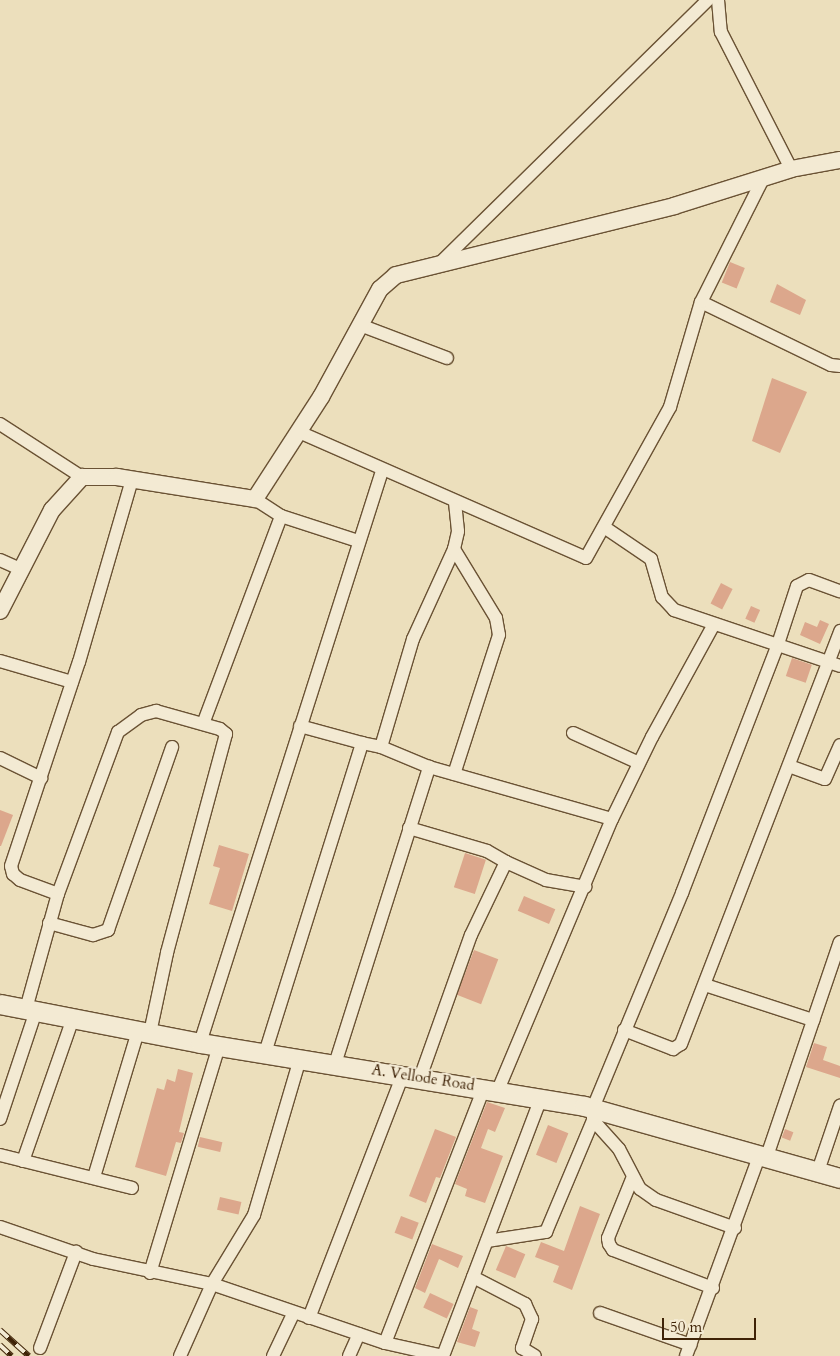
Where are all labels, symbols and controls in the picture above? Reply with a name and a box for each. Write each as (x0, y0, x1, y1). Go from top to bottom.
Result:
street label: A. Vellode Road (370, 1061, 476, 1095)
scale bar (665, 1308, 759, 1340)
text: 50 m (670, 1317, 702, 1337)

